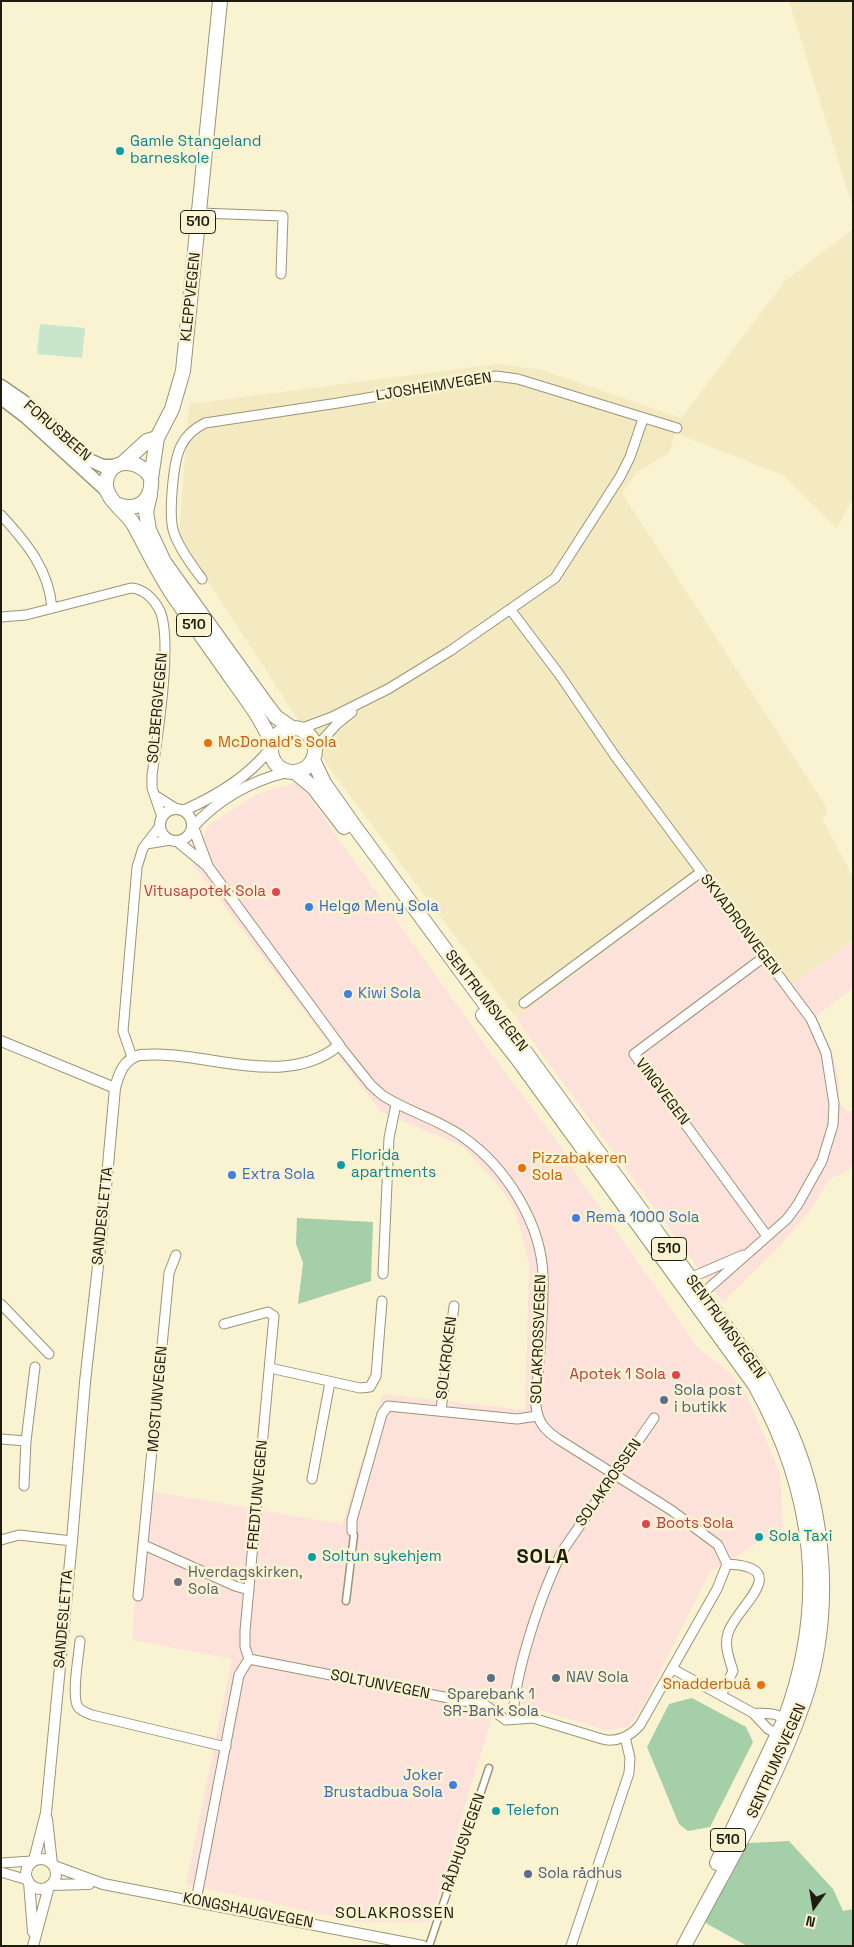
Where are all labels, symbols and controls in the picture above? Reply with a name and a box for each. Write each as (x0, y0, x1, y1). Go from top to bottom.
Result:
place label: Gamle Stangeland barneskole (130, 133, 261, 168)
marker: Gamle Stangeland barneskole (114, 145, 126, 157)
road number: 510 (180, 210, 216, 233)
street label: KLEPPVEGEN (177, 251, 205, 343)
street label: LJOSHEIMVEGEN (375, 369, 493, 405)
street label: FORUSBEEN (20, 397, 94, 465)
road number: 510 (176, 614, 212, 636)
street label: SOLBERGVEGEN (144, 652, 172, 764)
place label: McDonald's Sola (218, 734, 337, 752)
marker: McDonald's Sola (202, 737, 214, 749)
street label: SKVADRONVEGEN (696, 871, 784, 979)
place label: Vitusapotek Sola (144, 883, 266, 901)
marker: Vitusapotek Sola (270, 886, 282, 898)
place label: Helgø Meny Sola (319, 898, 439, 916)
marker: Helgø Meny Sola (303, 901, 315, 913)
street label: SENTRUMSVEGEN (441, 947, 531, 1055)
place label: Kiwi Sola (358, 985, 421, 1003)
marker: Kiwi Sola (342, 988, 354, 1000)
street label: VINGVEGEN (631, 1055, 693, 1129)
place label: Florida apartments (351, 1147, 436, 1182)
place label: Pizzabakeren Sola (532, 1150, 627, 1185)
marker: Florida apartments (335, 1159, 347, 1171)
marker: Pizzabakeren Sola (516, 1162, 528, 1174)
street label: SANDESLETTA (89, 1166, 117, 1266)
place label: Extra Sola (242, 1166, 315, 1184)
marker: Extra Sola (226, 1169, 238, 1181)
place label: Rema 1000 Sola (586, 1209, 699, 1227)
marker: Rema 1000 Sola (570, 1212, 582, 1224)
road number: 510 (652, 1238, 686, 1260)
street label: SENTRUMSVEGEN (681, 1272, 769, 1382)
street label: SOLAKROSSVEGEN (528, 1274, 550, 1404)
street label: SOLKROKEN (433, 1315, 461, 1401)
street label: MOSTUNVEGEN (144, 1345, 172, 1453)
place label: Apotek 1 Sola (570, 1366, 666, 1384)
marker: Apotek 1 Sola (670, 1369, 682, 1381)
place label: Sola post i butikk (674, 1382, 742, 1417)
marker: Sola post i butikk (658, 1394, 670, 1406)
street label: SOLAKROSSEN (572, 1436, 646, 1530)
street label: FREDTUNVEGEN (244, 1439, 272, 1551)
place label: Boots Sola (656, 1515, 734, 1533)
marker: Boots Sola (640, 1518, 652, 1530)
place label: Sola Taxi (769, 1528, 832, 1546)
marker: Sola Taxi (753, 1531, 765, 1543)
district label: SOLA (516, 1546, 570, 1570)
place label: Soltun sykehjem (322, 1548, 442, 1566)
marker: Soltun sykehjem (306, 1551, 318, 1563)
place label: Hverdagskirken, Sola (188, 1564, 302, 1599)
street label: SANDESLETTA (51, 1569, 77, 1669)
marker: Hverdagskirken, Sola (172, 1576, 184, 1588)
street label: SOLTUNVEGEN (329, 1667, 431, 1703)
place label: NAV Sola (566, 1669, 629, 1687)
marker: Sparebank 1 SR-Bank Sola (485, 1672, 497, 1684)
marker: NAV Sola (550, 1672, 562, 1684)
place label: Snadderbuå (663, 1676, 751, 1694)
marker: Snadderbuå (755, 1679, 767, 1691)
place label: Sparebank 1 SR-Bank Sola (443, 1686, 539, 1721)
street label: SENTRUMSVEGEN (744, 1701, 810, 1821)
place label: Joker Brustadbua Sola (323, 1767, 443, 1802)
marker: Joker Brustadbua Sola (447, 1779, 459, 1791)
street label: RÅDHUSVEGEN (439, 1791, 489, 1895)
place label: Telefon (506, 1802, 559, 1820)
marker: Telefon (490, 1805, 502, 1817)
road number: 510 (710, 1828, 746, 1852)
place label: Sola rådhus (538, 1865, 622, 1883)
marker: Sola rådhus (522, 1868, 534, 1880)
north arrow (789, 1882, 839, 1932)
street label: KONGSHAUGVEGEN (181, 1890, 315, 1932)
district label: SOLAKROSSEN (334, 1904, 456, 1924)
text: N (804, 1912, 817, 1931)

